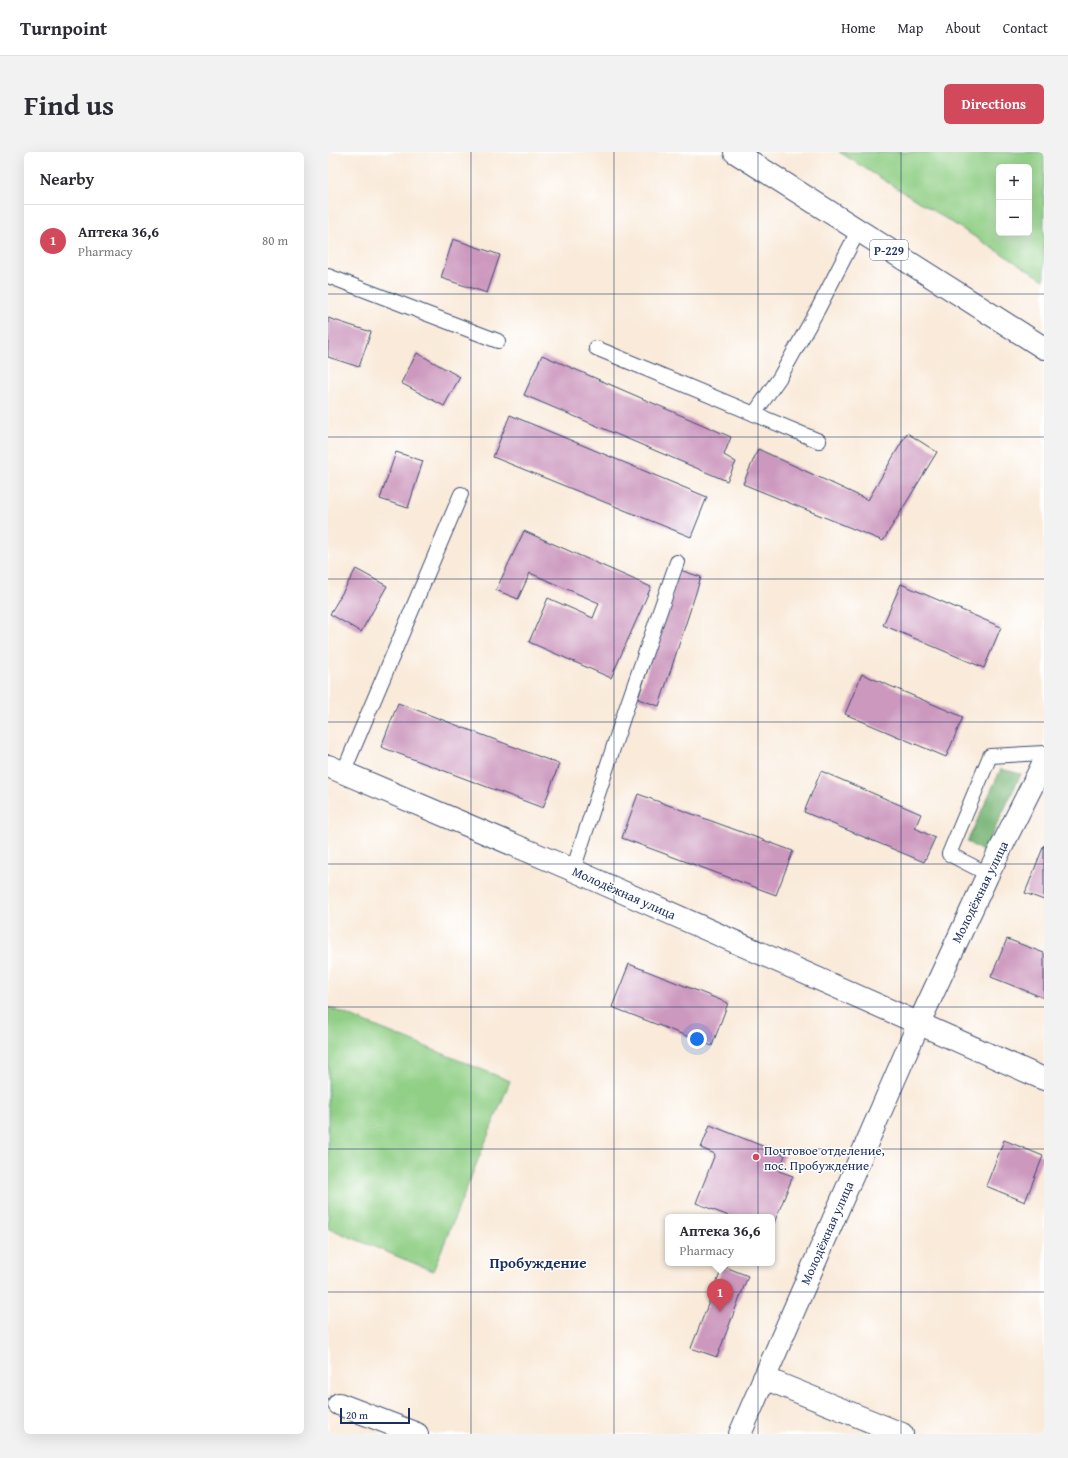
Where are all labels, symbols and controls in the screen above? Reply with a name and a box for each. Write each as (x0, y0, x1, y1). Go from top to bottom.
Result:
text: Turnpoint (20, 14, 107, 42)
text: Home (841, 18, 876, 38)
text: Map (898, 18, 923, 38)
text: About (945, 18, 981, 38)
text: Contact (1003, 18, 1048, 38)
text: Find us (24, 84, 114, 125)
button: Directions (944, 84, 1044, 124)
map controls (996, 164, 1032, 236)
button: + (996, 164, 1032, 200)
text: Nearby (40, 166, 94, 191)
button: − (996, 200, 1032, 236)
text: Аптека 36,6 (78, 221, 159, 242)
text: 1 (50, 231, 56, 250)
text: 80 m (262, 231, 288, 250)
road number: Р-229 (870, 240, 908, 260)
text: Pharmacy (78, 242, 133, 261)
street label: Молодёжная улица (947, 837, 1013, 946)
street label: Молодёжная улица (569, 862, 680, 925)
your location (687, 1029, 707, 1049)
place label: Почтовое отделение, пос. Пробуждение (764, 1141, 885, 1175)
marker: Почтовое отделение, пос. Пробуждение (751, 1152, 761, 1162)
street label: Молодёжная улица (796, 1177, 859, 1288)
popup (665, 1214, 775, 1266)
text: Аптека 36,6 (679, 1220, 761, 1241)
text: Pharmacy (679, 1241, 734, 1260)
district label: Пробуждение (489, 1252, 587, 1273)
pin: 1 (707, 1279, 733, 1312)
scale bar (340, 1406, 410, 1425)
text: 20 m (346, 1407, 368, 1423)

